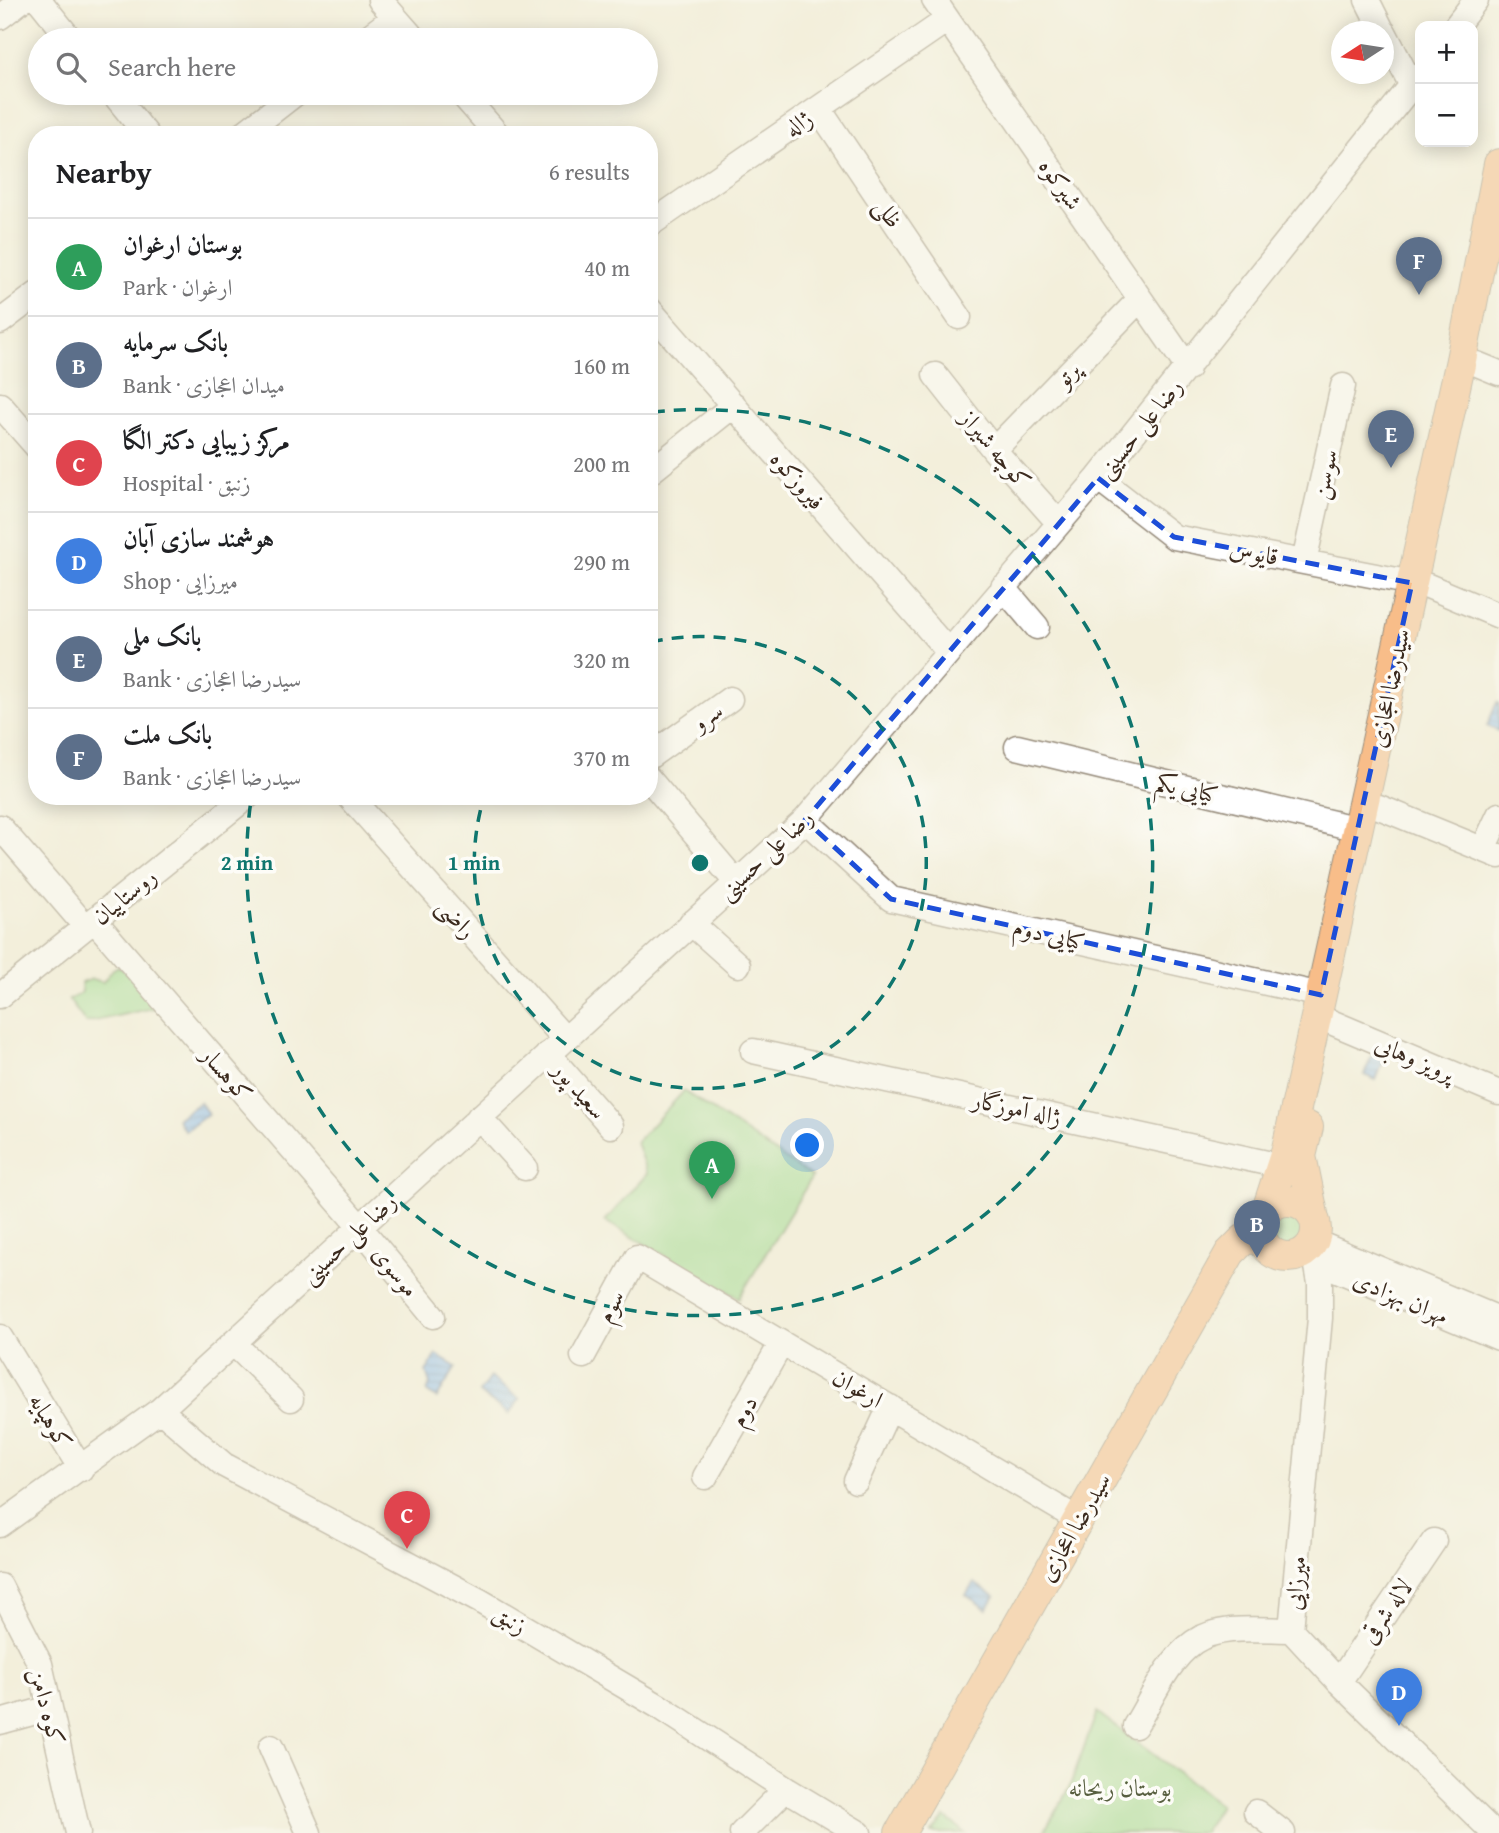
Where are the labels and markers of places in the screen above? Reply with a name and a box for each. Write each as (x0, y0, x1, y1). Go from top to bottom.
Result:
pin: F (1396, 237, 1442, 295)
pin: E (1368, 410, 1414, 468)
centre of rings (688, 851, 712, 875)
pin: A (689, 1141, 735, 1199)
pin: B (1234, 1200, 1280, 1258)
pin: C (384, 1491, 430, 1549)
pin: D (1376, 1668, 1422, 1726)

